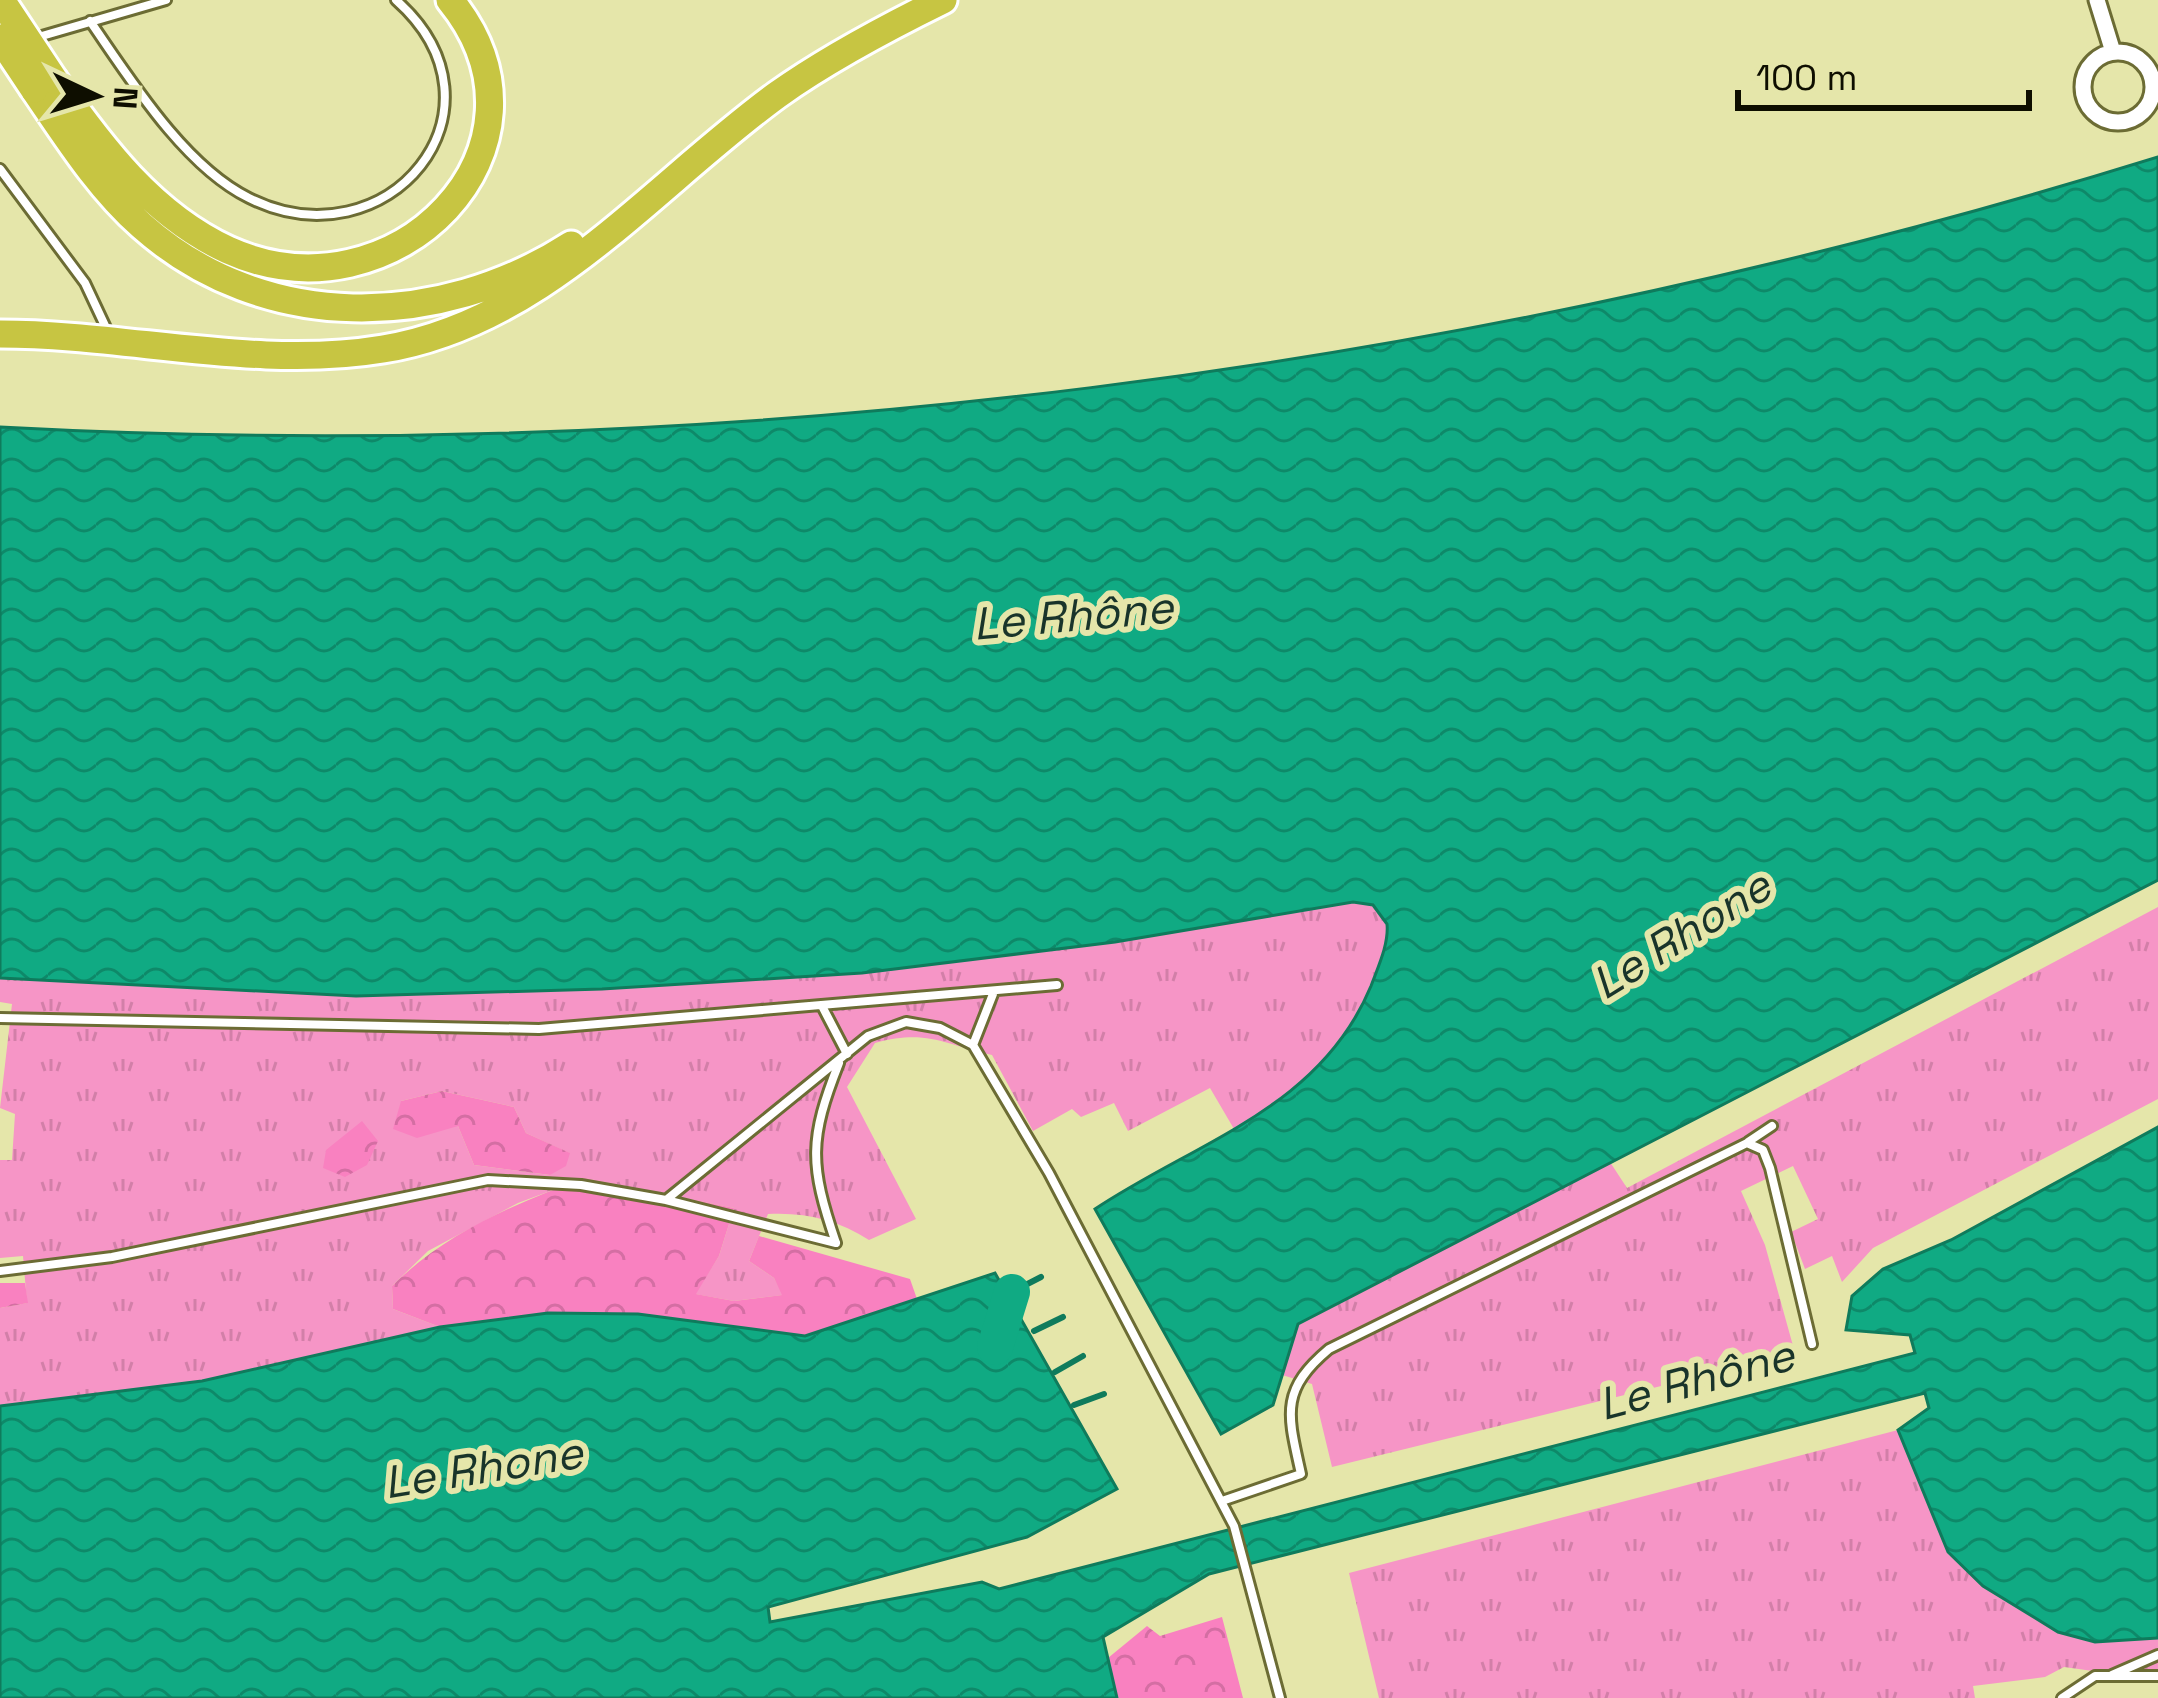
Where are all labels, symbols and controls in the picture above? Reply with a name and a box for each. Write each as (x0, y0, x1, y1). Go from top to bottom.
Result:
north arrow (36, 36, 156, 156)
scale bar (1738, 36, 2029, 110)
text: 100 m (1756, 55, 1857, 101)
text: N (103, 86, 147, 111)
water label: Le Rhône (971, 578, 1177, 653)
water label: Le Rhone (1581, 856, 1783, 1012)
water label: Le Rhône (1592, 1326, 1802, 1433)
water label: Le Rhone (380, 1423, 588, 1511)

